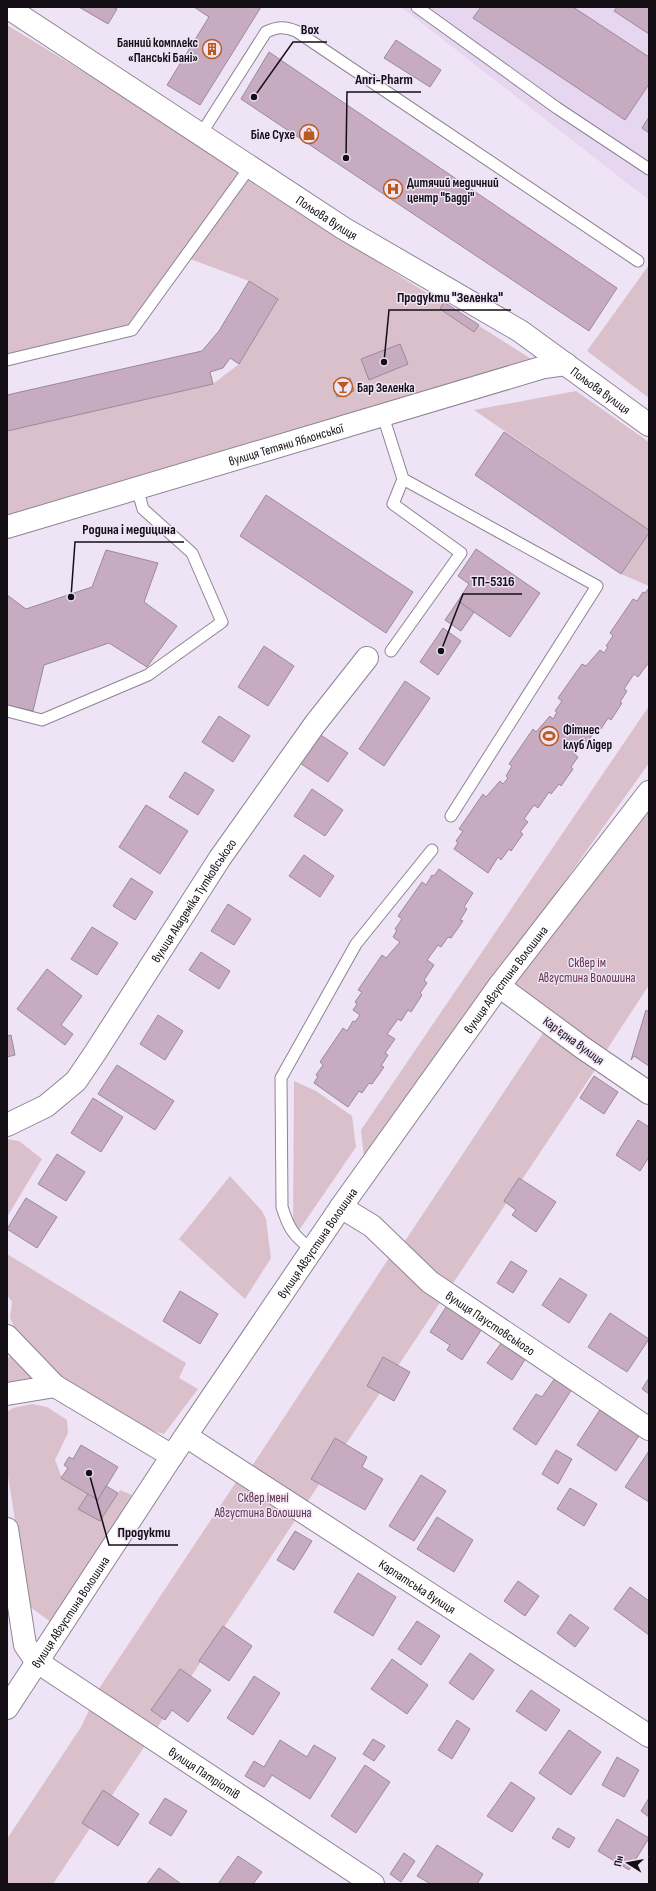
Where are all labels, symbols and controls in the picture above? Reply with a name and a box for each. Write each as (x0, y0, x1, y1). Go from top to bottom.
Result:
callout: Box (293, 16, 327, 42)
text: Box (301, 21, 319, 38)
place label: Банний комплекс «Панські Бані» (117, 35, 199, 66)
building icon: Банний комплекс «Панські Бані» (201, 38, 223, 60)
callout: Anri-Pharm (347, 66, 421, 92)
text: Anri-Pharm (354, 71, 413, 88)
shop icon: Біле Сухе (298, 123, 320, 145)
place label: Біле Сухе (251, 127, 295, 143)
place label: Дитячий медичний центр "Бадді" (407, 175, 499, 206)
hospital icon: Дитячий медичний центр "Бадді" (382, 178, 404, 200)
street label: Польова вулиця (293, 192, 360, 244)
callout: Продукти "Зеленка" (389, 284, 511, 310)
text: Продукти "Зеленка" (397, 289, 503, 306)
street label: Польова вулиця (567, 364, 633, 418)
bar icon: Бар Зеленка (332, 376, 354, 398)
place label: Бар Зеленка (357, 380, 415, 396)
street label: вулиця Тетяни Яблонської (227, 420, 346, 469)
callout: Родина і медицина (75, 516, 184, 542)
text: Родина і медицина (82, 521, 176, 538)
callout: ТП-5316 (463, 568, 522, 594)
text: ТП-5316 (471, 573, 515, 590)
place label: Фітнес клуб Лідер (563, 722, 612, 753)
sports icon: Фітнес клуб Лідер (538, 725, 560, 747)
street label: вулиця Академіка Тутковського (148, 836, 240, 966)
street label: вулиця Августина Волошина (461, 923, 552, 1037)
park label: Сквер ім Августина Волошина (537, 955, 636, 986)
street label: Карʼєрна вулиця (540, 1013, 607, 1068)
street label: вулиця Августина Волошина (274, 1185, 361, 1302)
street label: вулиця Паустовського (442, 1288, 538, 1359)
park label: Сквер імені Августина Волошина (213, 1490, 312, 1521)
callout: Продукти (109, 1519, 178, 1545)
text: Продукти (118, 1524, 170, 1541)
street label: вулиця Августина Волошина (28, 1553, 113, 1671)
street label: Карпатська вулиця (376, 1556, 459, 1618)
street label: вулиця Патріотів (165, 1744, 243, 1803)
north arrow (608, 1843, 648, 1883)
text: Пн (611, 1855, 626, 1868)

